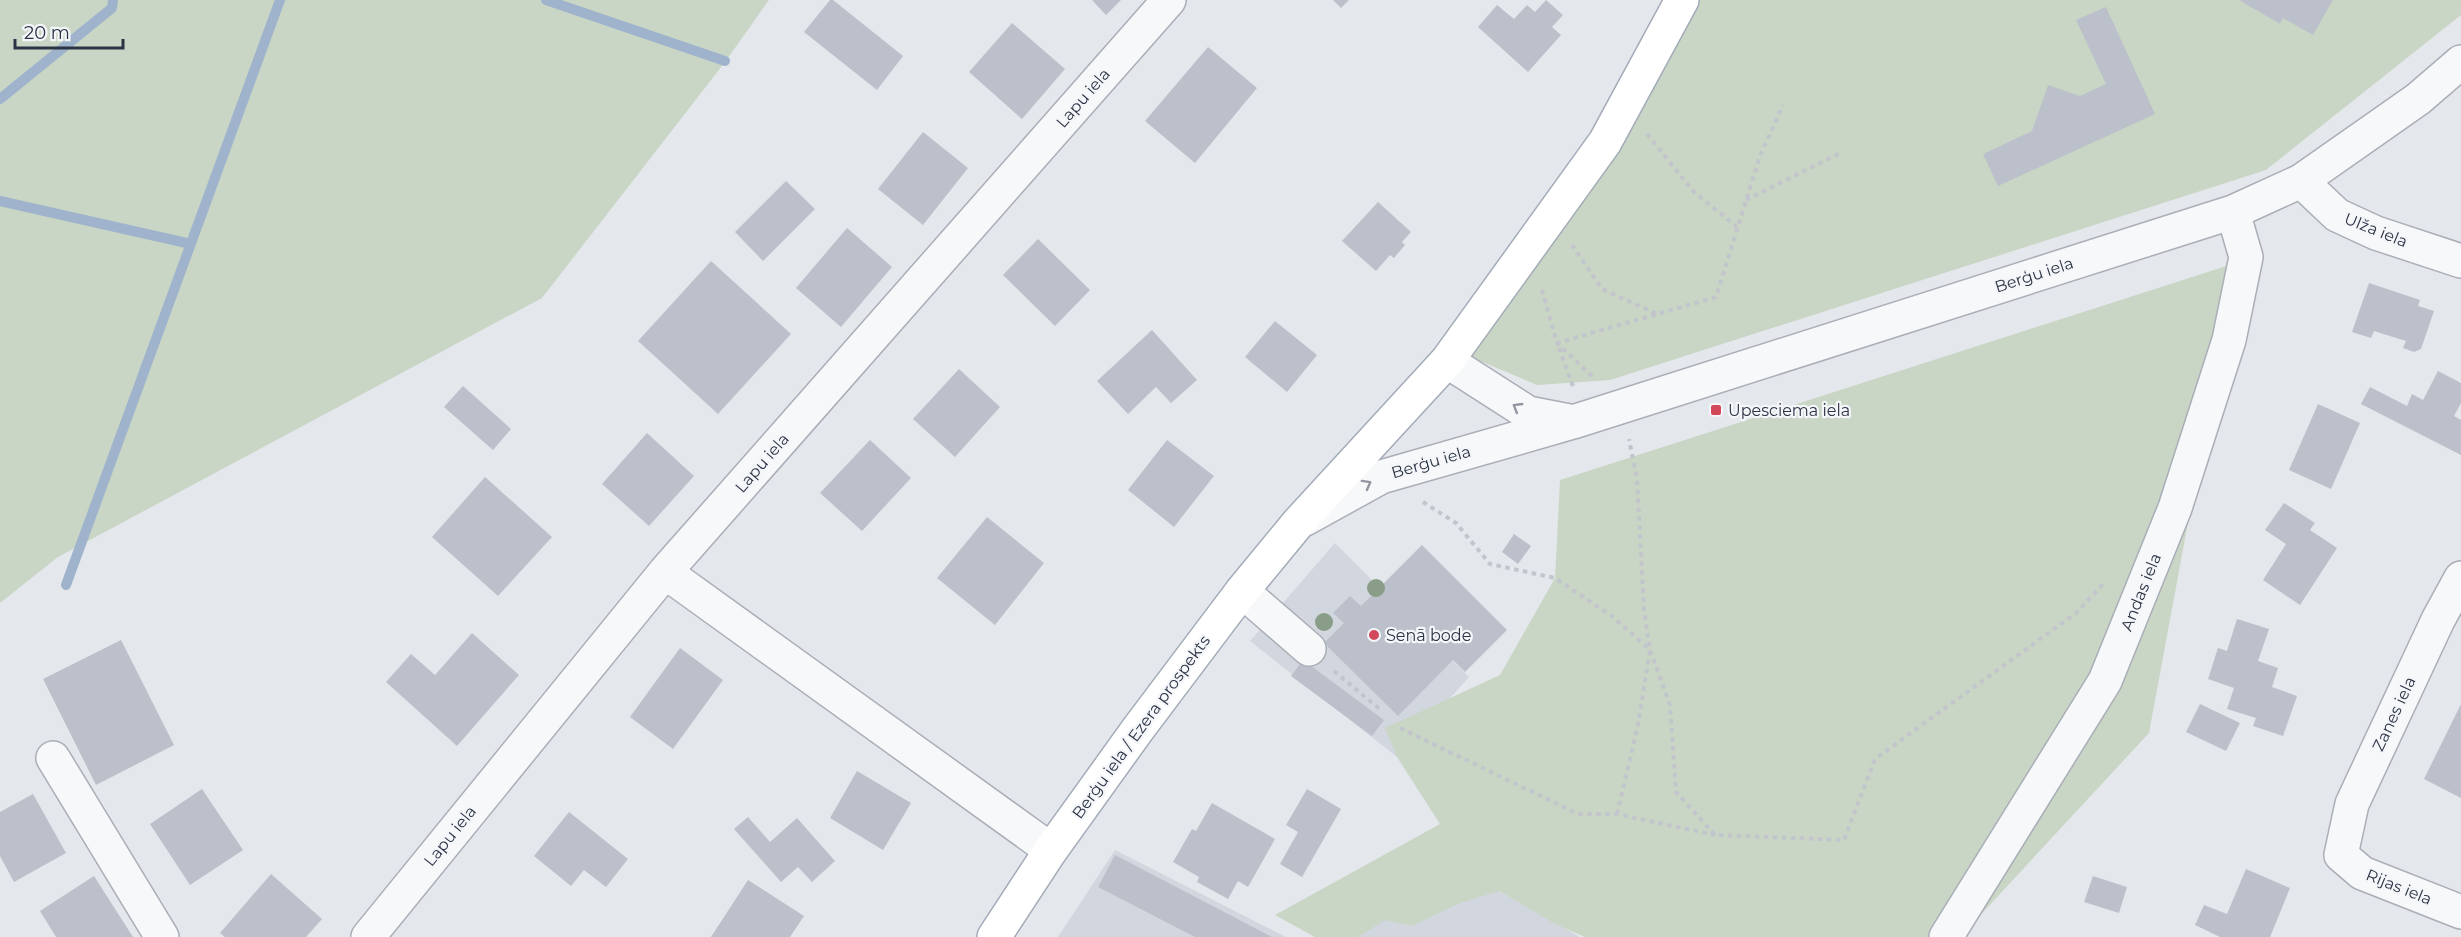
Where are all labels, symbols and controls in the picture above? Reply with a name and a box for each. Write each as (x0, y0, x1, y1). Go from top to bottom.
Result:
scale bar (15, 12, 123, 50)
text: 20 m (24, 22, 70, 44)
street label: Lapu iela (1052, 64, 1114, 132)
street label: Ulža iela (2342, 209, 2410, 251)
street label: Berģu iela (1992, 253, 2076, 297)
place label: Upesciema iela (1728, 401, 1850, 420)
one-way arrow (1513, 403, 1523, 414)
marker: Upesciema iela (1709, 403, 1723, 417)
street label: Lapu iela (731, 429, 793, 497)
street label: Berģu iela (1389, 442, 1473, 482)
one-way arrow (1361, 480, 1372, 492)
street label: Andas iela (2117, 550, 2165, 634)
place label: Senā bode (1386, 626, 1471, 645)
marker: Senā bode (1367, 628, 1381, 642)
street label: Berģu iela / Ezera prospekts (1068, 631, 1214, 822)
street label: Zanes iela (2368, 674, 2420, 754)
street label: Lapu iela (420, 802, 480, 870)
street label: Rijas iela (2363, 865, 2435, 909)

